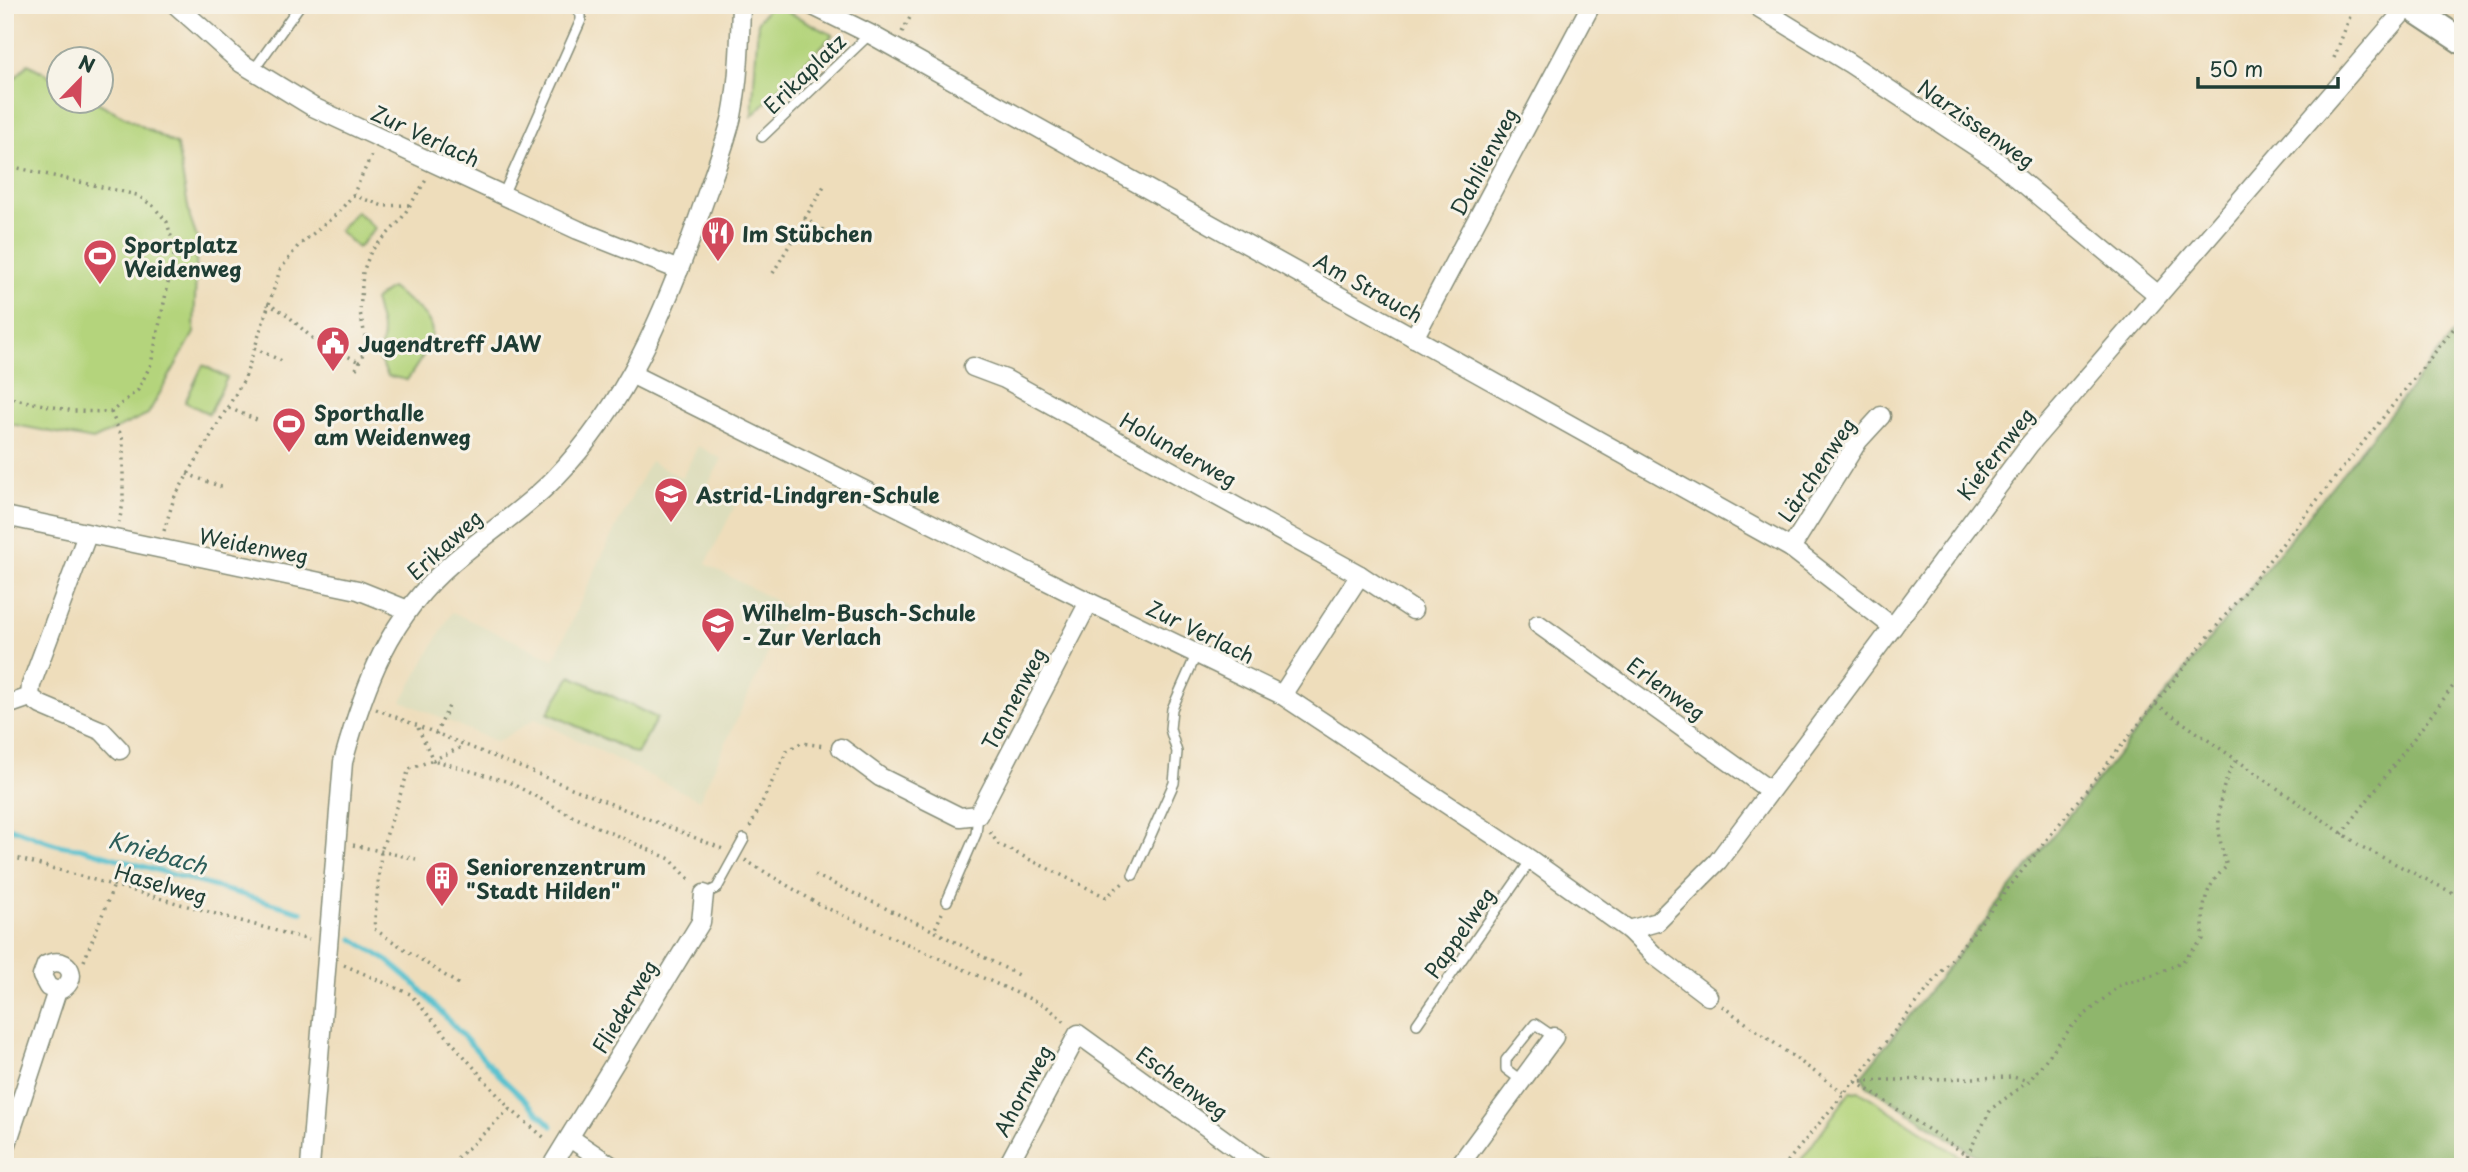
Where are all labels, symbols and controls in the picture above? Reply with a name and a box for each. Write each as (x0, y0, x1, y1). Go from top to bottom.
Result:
street label: Erikaplatz (756, 25, 853, 121)
north arrow (46, 46, 116, 116)
scale bar (2198, 46, 2338, 90)
text: N (75, 48, 99, 79)
text: 50 m (2209, 52, 2263, 84)
street label: Narzissenweg (1912, 71, 2042, 175)
street label: Zur Verlach (366, 96, 486, 174)
street label: Dahlienweg (1441, 101, 1525, 221)
restaurant icon: Im Stübchen (699, 214, 737, 263)
place label: Im Stübchen (742, 217, 873, 249)
place label: Sportplatz Weidenweg (124, 228, 242, 284)
sports icon: Sportplatz Weidenweg (81, 237, 119, 286)
street label: Am Strauch (1309, 244, 1429, 330)
public building icon: Jugendtreff JAW (314, 324, 352, 373)
place label: Jugendtreff JAW (358, 327, 542, 359)
place label: Sporthalle am Weidenweg (314, 396, 471, 452)
street label: Kiefernweg (1949, 400, 2041, 506)
street label: Holunderweg (1114, 404, 1244, 494)
sports icon: Sporthalle am Weidenweg (270, 405, 308, 454)
street label: Lärchenweg (1769, 410, 1863, 528)
school or university icon: Astrid-Lindgren-Schule (652, 475, 690, 524)
place label: Astrid-Lindgren-Schule (695, 478, 940, 510)
street label: Erikaweg (399, 501, 489, 587)
street label: Weidenweg (196, 519, 312, 571)
street label: Zur Verlach (1141, 591, 1261, 671)
place label: Wilhelm-Busch-Schule - Zur Verlach (742, 596, 976, 652)
school or university icon: Wilhelm-Busch-Schule - Zur Verlach (699, 605, 737, 654)
street label: Tannenweg (972, 641, 1054, 755)
street label: Erlenweg (1621, 648, 1713, 728)
water label: Kniebach (105, 821, 212, 883)
place label: Seniorenzentrum "Stadt Hilden" (466, 850, 646, 906)
street label: Haselweg (111, 854, 211, 912)
building icon: Seniorenzentrum "Stadt Hilden" (423, 859, 461, 908)
street label: Pappelweg (1416, 880, 1502, 984)
street label: Fliederweg (583, 953, 665, 1059)
street label: Ahornweg (984, 1038, 1060, 1142)
street label: Eschenweg (1130, 1038, 1236, 1126)

